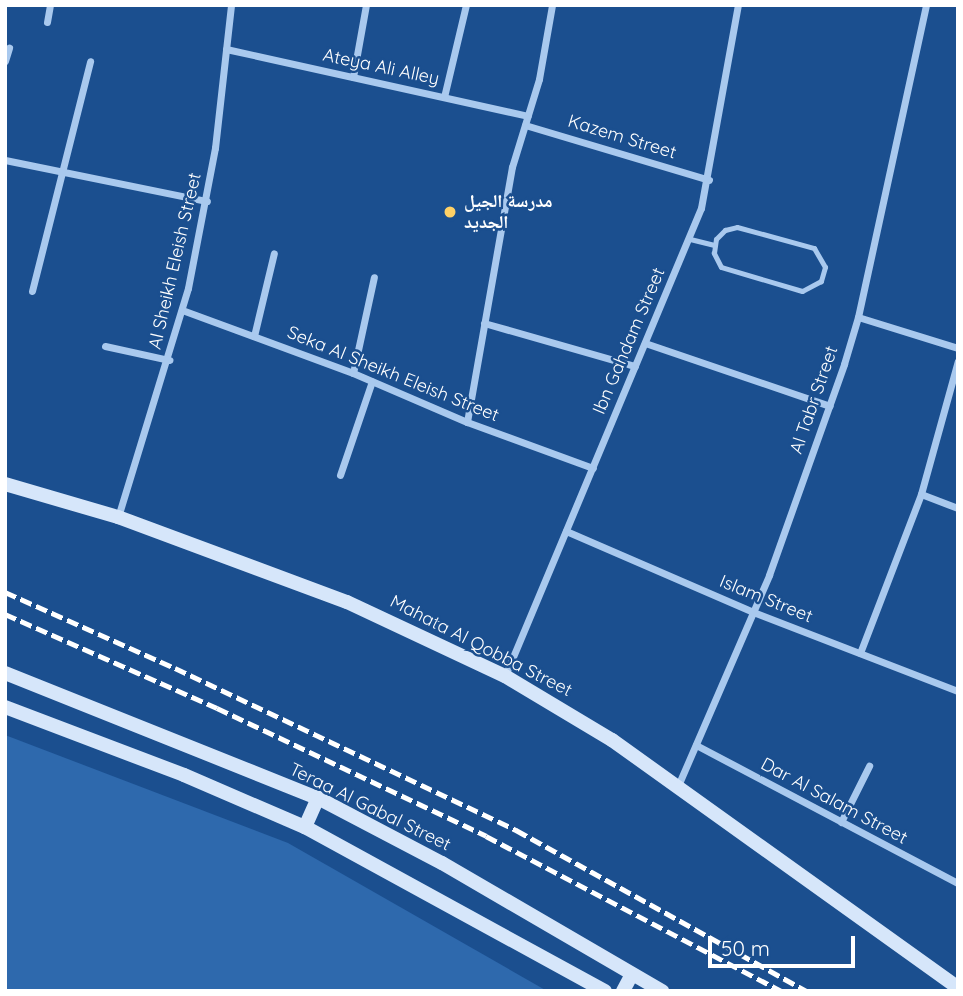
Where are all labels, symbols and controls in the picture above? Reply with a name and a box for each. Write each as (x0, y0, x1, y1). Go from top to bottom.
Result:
street label: Ateya Ali Alley (321, 44, 441, 90)
street label: Kazem Street (565, 110, 679, 164)
street label: Al Sheikh Eleish Street (144, 171, 206, 351)
place label: مدرسة الجيل الجديد (464, 191, 552, 234)
marker: مدرسة الجيل الجديد (442, 204, 458, 220)
street label: Ibn Gahdam Street (588, 265, 670, 417)
street label: Seka Al Sheikh Eleish Street (284, 322, 502, 426)
street label: Al Tabr Street (785, 343, 843, 457)
street label: Islam Street (716, 571, 816, 627)
street label: Mahata Al Qobba Street (386, 591, 576, 701)
street label: Dar Al Salam Street (757, 753, 911, 849)
street label: Teraa Al Gabal Street (286, 759, 454, 855)
scale bar (711, 922, 858, 966)
text: 50 m (721, 935, 770, 961)

